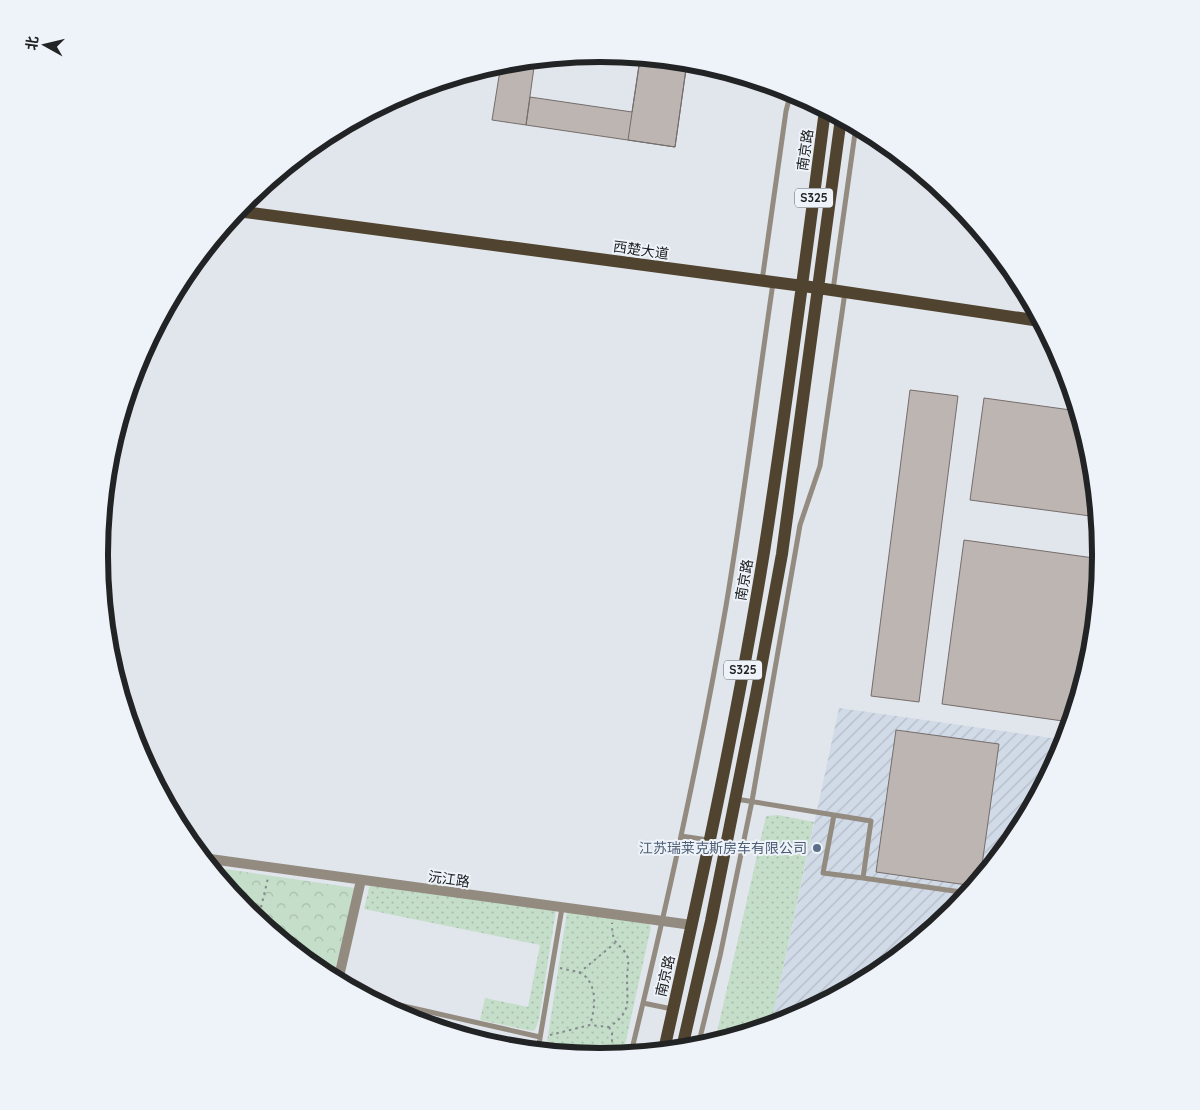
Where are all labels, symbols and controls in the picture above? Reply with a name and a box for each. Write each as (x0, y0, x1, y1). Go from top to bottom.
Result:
north arrow (20, 20, 70, 70)
text: 北 (22, 35, 42, 51)
street label: 南京路 (793, 128, 817, 172)
road number: S325 (795, 188, 833, 208)
street label: 西楚大道 (612, 237, 670, 263)
street label: 南京路 (731, 558, 757, 602)
road number: S325 (724, 660, 762, 680)
place label: 江苏瑞莱克斯房车有限公司 (639, 839, 807, 857)
marker: 江苏瑞莱克斯房车有限公司 (811, 842, 823, 854)
street label: 沅江路 (427, 867, 471, 891)
street label: 南京路 (652, 954, 678, 998)

